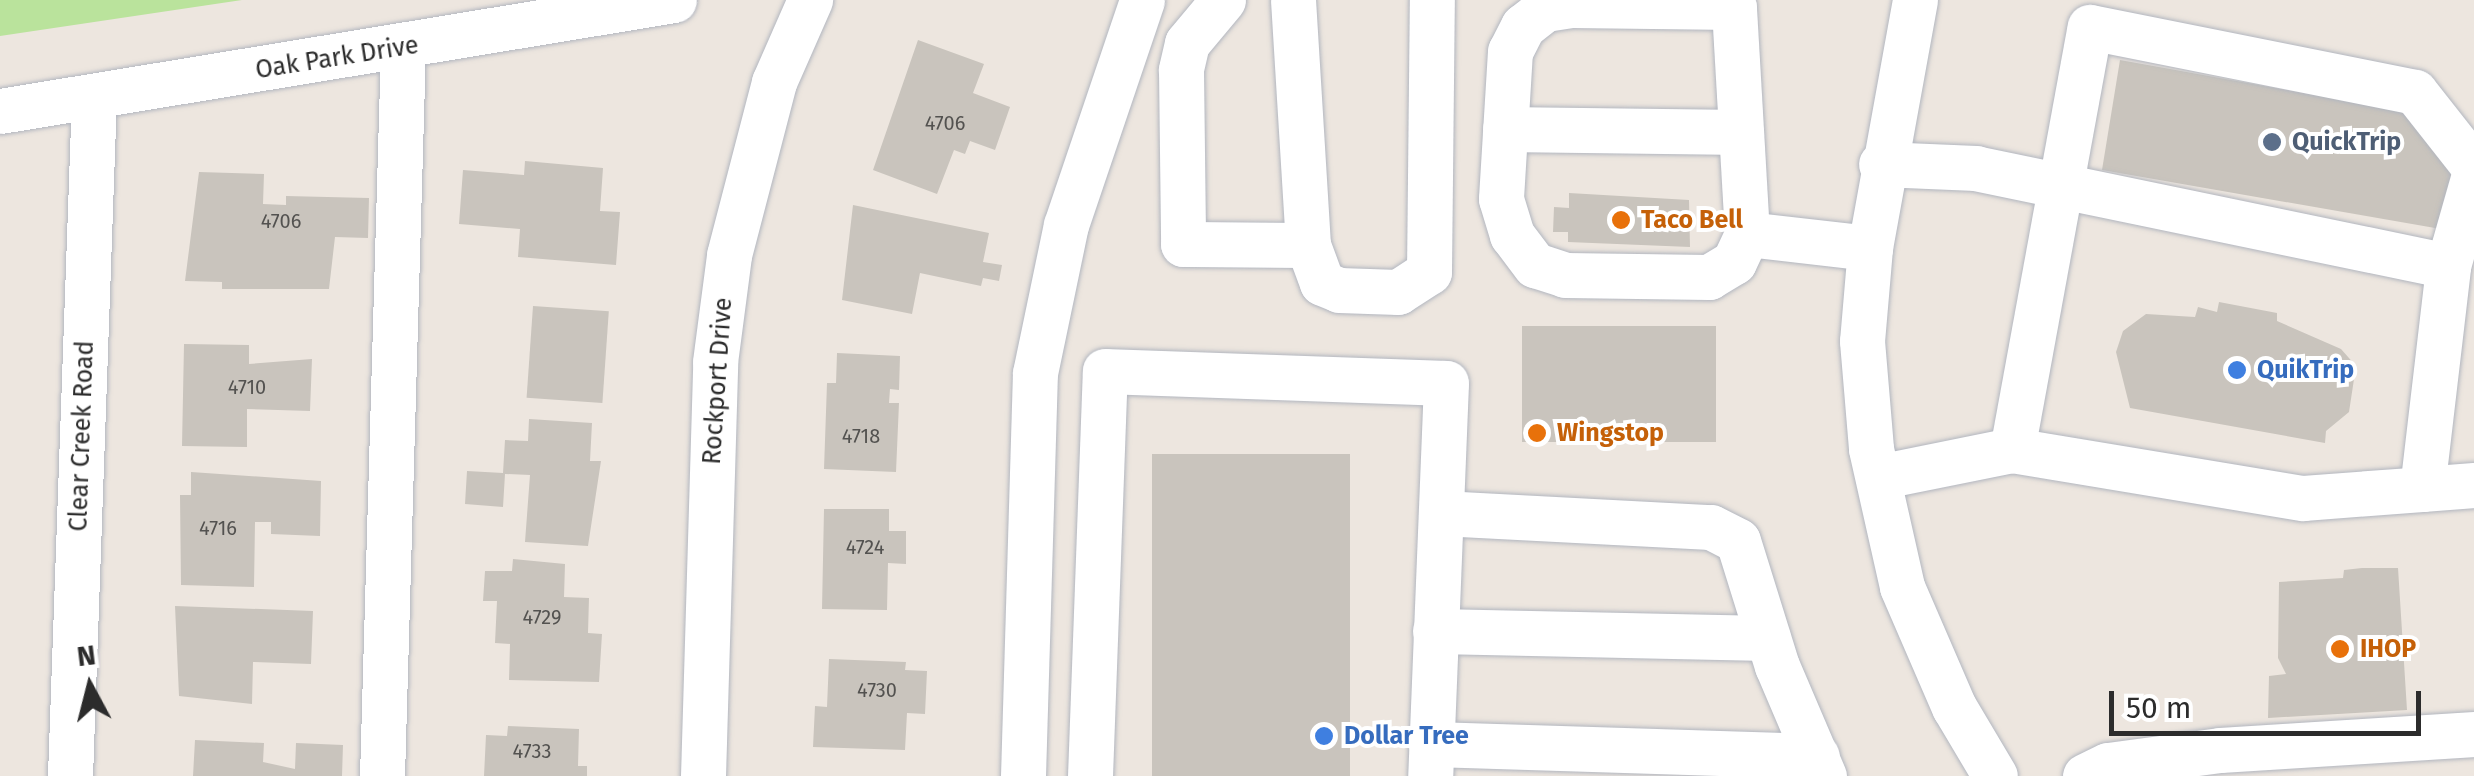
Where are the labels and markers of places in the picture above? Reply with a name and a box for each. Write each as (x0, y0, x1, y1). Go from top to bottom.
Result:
place label: QuickTrip (2292, 127, 2401, 157)
marker: QuickTrip (2261, 131, 2283, 153)
place label: Taco Bell (1641, 205, 1743, 235)
marker: Taco Bell (1610, 209, 1632, 231)
place label: QuikTrip (2257, 355, 2354, 385)
marker: QuikTrip (2226, 359, 2248, 381)
place label: Wingstop (1557, 418, 1664, 448)
marker: Wingstop (1526, 422, 1548, 444)
place label: IHOP (2360, 634, 2416, 664)
marker: IHOP (2329, 638, 2351, 660)
place label: Dollar Tree (1344, 721, 1469, 751)
marker: Dollar Tree (1313, 725, 1335, 747)

